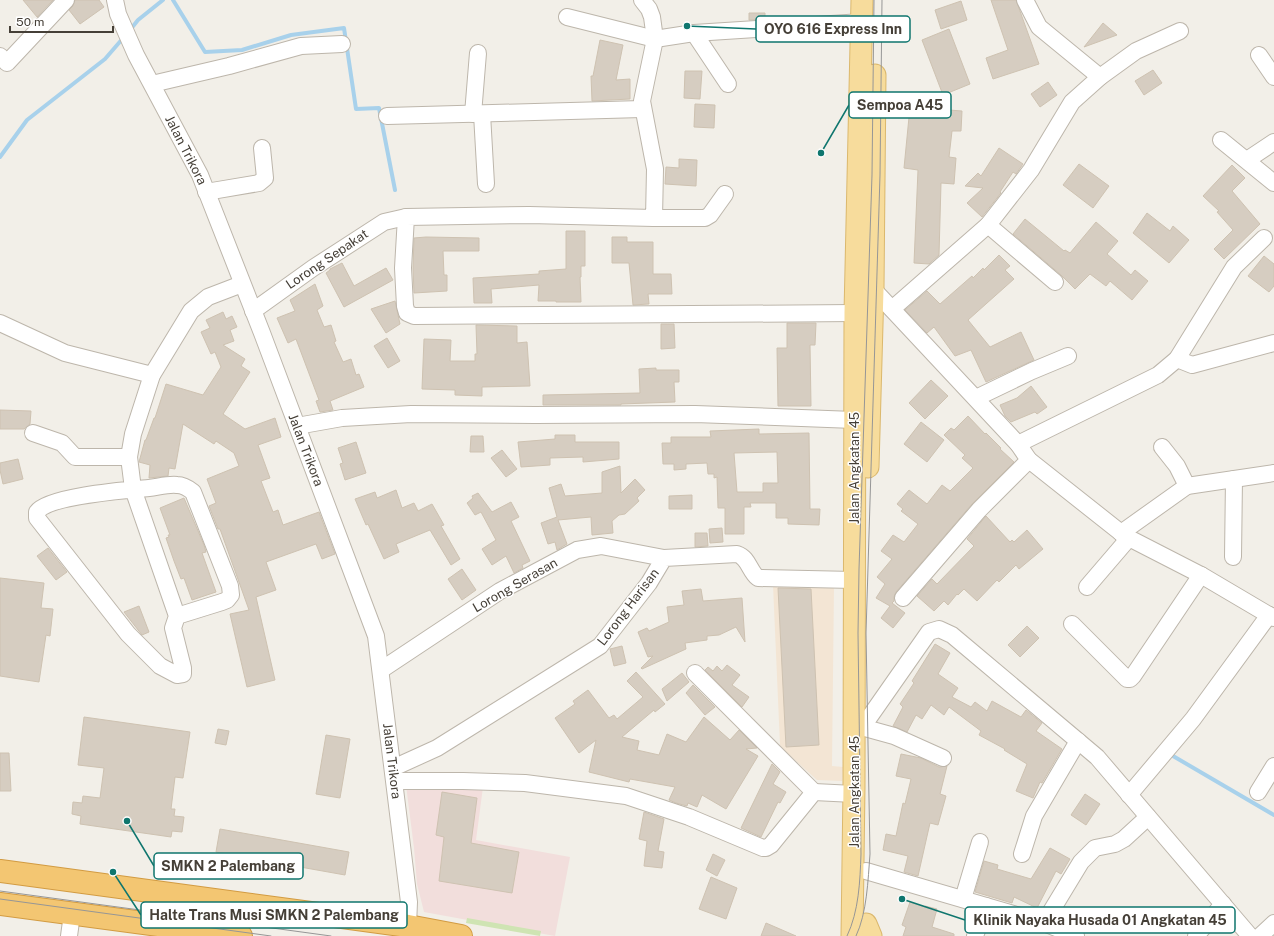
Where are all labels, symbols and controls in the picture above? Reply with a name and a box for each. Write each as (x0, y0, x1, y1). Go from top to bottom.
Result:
scale bar (10, 8, 113, 34)
text: 50 m (16, 15, 44, 29)
callout: OYO 616 Express Inn (756, 16, 910, 42)
text: OYO 616 Express Inn (764, 21, 902, 37)
callout: Sempoa A45 (849, 92, 951, 118)
text: Sempoa A45 (857, 97, 943, 113)
street label: Jalan Trikora (162, 113, 210, 187)
street label: Lorong Sepakat (283, 226, 371, 292)
street label: Jalan Trikora (285, 412, 327, 488)
street label: Jalan Angkatan 45 (847, 412, 862, 524)
street label: Lorong Serasan (470, 555, 560, 615)
street label: Lorong Harisan (594, 566, 662, 648)
street label: Jalan Trikora (380, 722, 404, 800)
street label: Jalan Angkatan 45 (847, 736, 862, 848)
callout: SMKN 2 Palembang (154, 853, 303, 879)
text: SMKN 2 Palembang (161, 858, 295, 874)
callout: Halte Trans Musi SMKN 2 Palembang (141, 902, 407, 928)
text: Halte Trans Musi SMKN 2 Palembang (149, 907, 399, 923)
callout: Klinik Nayaka Husada 01 Angkatan 45 (965, 907, 1235, 933)
text: Klinik Nayaka Husada 01 Angkatan 45 (973, 912, 1227, 928)

